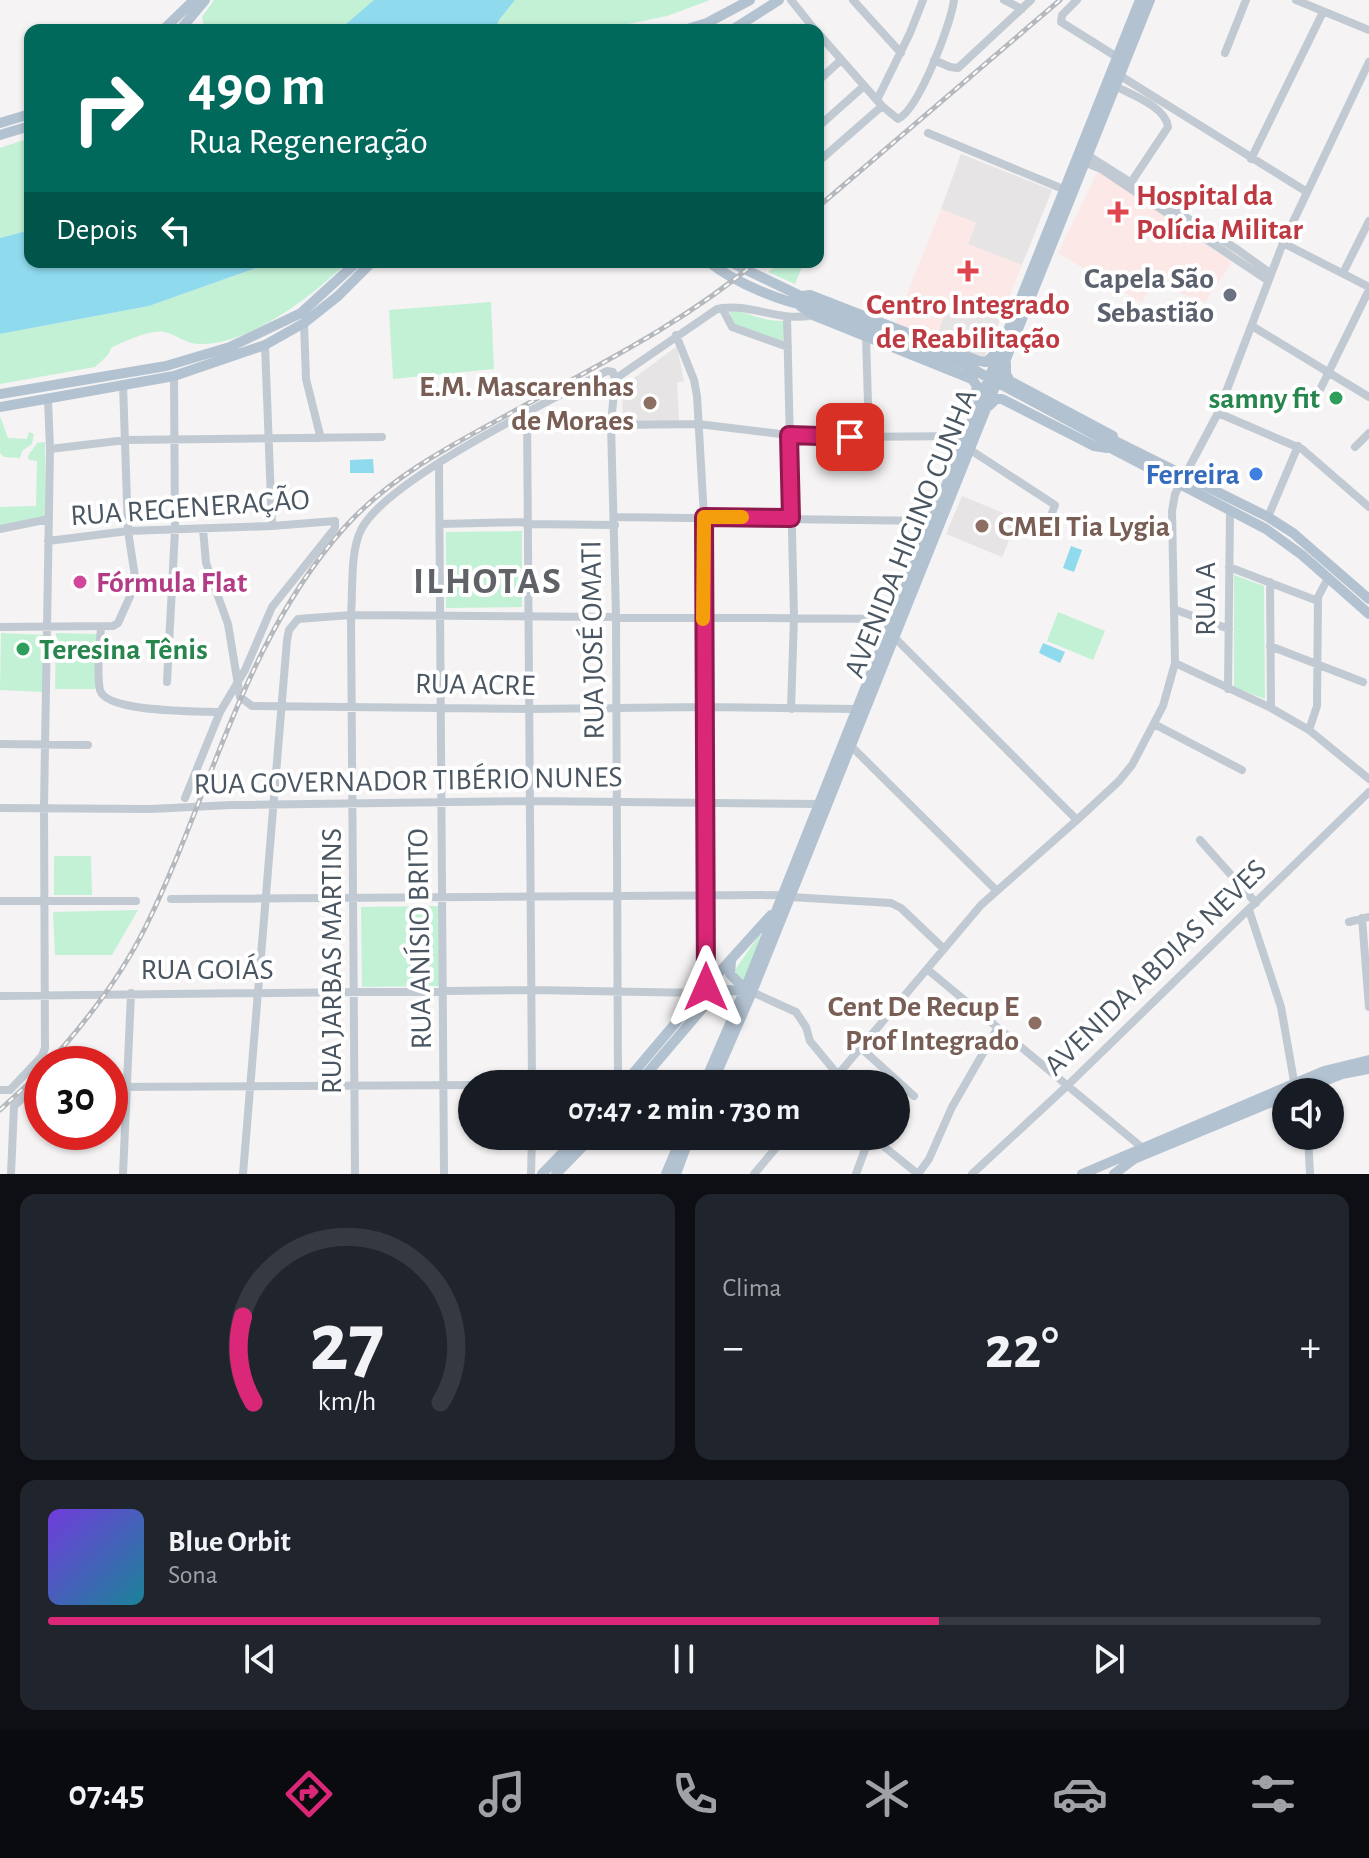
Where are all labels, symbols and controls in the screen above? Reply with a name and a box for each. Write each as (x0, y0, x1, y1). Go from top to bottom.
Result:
icon: right (56, 56, 160, 160)
text: 490 m (188, 59, 326, 115)
text: Rua Regeneração (188, 124, 428, 160)
place label: Hospital da Polícia Militar (1136, 181, 1303, 245)
marker: Hospital da Polícia Militar (1107, 201, 1129, 223)
icon: left (154, 208, 198, 252)
text: Depois (56, 215, 138, 245)
marker: Centro Integrado de Reabilitação (957, 260, 979, 282)
place label: Capela São Sebastião (1084, 264, 1214, 328)
marker: Capela São Sebastião (1221, 286, 1239, 304)
place label: Centro Integrado de Reabilitação (866, 290, 1070, 354)
place label: E.M. Mascarenhas de Moraes (419, 372, 634, 436)
place label: samny fit (1209, 384, 1320, 414)
street label: AVENIDA HIGINO CUNHA (839, 385, 983, 682)
marker: samny fit (1327, 389, 1345, 407)
marker: E.M. Mascarenhas de Moraes (641, 394, 659, 412)
pin (816, 403, 884, 471)
icon: arrive (828, 415, 872, 459)
place label: Ferreira (1146, 460, 1240, 490)
marker: Ferreira (1247, 465, 1265, 483)
street label: RUA REGENERAÇÃO (69, 483, 311, 531)
place label: CMEI Tia Lygia (998, 512, 1170, 542)
marker: CMEI Tia Lygia (973, 517, 991, 535)
street label: RUA JOSÉ OMATI (574, 540, 610, 740)
street label: RUA A (1191, 562, 1221, 636)
district label: ILHOTAS (413, 563, 563, 601)
place label: Fórmula Flat (96, 568, 247, 598)
marker: Fórmula Flat (71, 573, 89, 591)
place label: Teresina Tênis (39, 635, 208, 665)
marker: Teresina Tênis (14, 640, 32, 658)
street label: RUA ACRE (415, 669, 535, 701)
street label: RUA GOVERNADOR TIBÉRIO NUNES (193, 760, 623, 800)
street label: RUA JARBAS MARTINS (317, 828, 347, 1094)
street label: RUA ANÍSIO BRITO (401, 828, 437, 1050)
street label: AVENIDA ABDIAS NEVES (1039, 854, 1272, 1081)
position arrow (664, 945, 748, 1029)
street label: RUA GOIÁS (140, 953, 274, 985)
place label: Cent De Recup E Prof Integrado (828, 992, 1019, 1056)
marker: Cent De Recup E Prof Integrado (1026, 1014, 1044, 1032)
speed limit sign: 30 (24, 1046, 128, 1150)
map controls (1272, 1078, 1344, 1150)
button: sound (1272, 1078, 1344, 1150)
text: 07:47 · 2 min · 730 m (568, 1095, 800, 1125)
text: Clima (723, 1275, 782, 1301)
text: 27 (310, 1302, 385, 1386)
text: 22° (985, 1319, 1059, 1379)
text: − (723, 1326, 744, 1370)
text: + (1300, 1326, 1321, 1370)
text: km/h (318, 1387, 377, 1416)
text: Blue Orbit (168, 1527, 291, 1557)
text: Sona (168, 1562, 218, 1588)
icon: previous (238, 1637, 282, 1681)
icon: pause (662, 1637, 706, 1681)
icon: next (1087, 1637, 1131, 1681)
icon: directions (281, 1766, 337, 1822)
icon: music (474, 1766, 530, 1822)
icon: phone (667, 1766, 723, 1822)
icon: climate (859, 1766, 915, 1822)
icon: car (1052, 1766, 1108, 1822)
icon: filters (1245, 1766, 1301, 1822)
text: 07:45 (68, 1776, 145, 1812)

